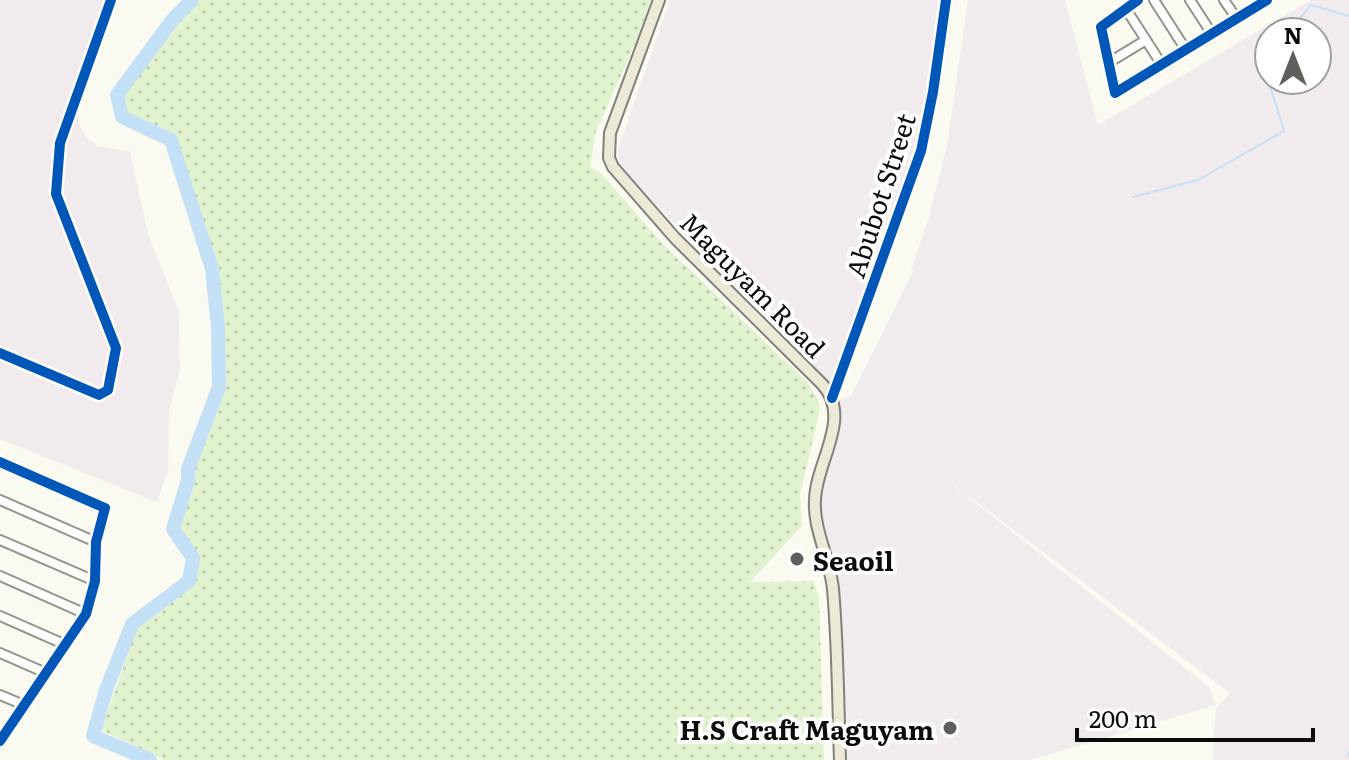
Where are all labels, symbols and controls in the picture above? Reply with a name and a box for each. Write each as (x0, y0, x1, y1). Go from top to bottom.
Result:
north arrow (1253, 16, 1333, 96)
text: N (1284, 18, 1302, 51)
street label: Abubot Street (834, 107, 924, 282)
street label: Maguyam Road (672, 202, 836, 366)
place label: Seaoil (813, 540, 894, 579)
marker: Seaoil (788, 550, 806, 568)
scale bar (1077, 692, 1313, 742)
text: 200 m (1089, 700, 1157, 735)
place label: H.S Craft Maguyam (679, 709, 934, 748)
marker: H.S Craft Maguyam (941, 719, 959, 737)

